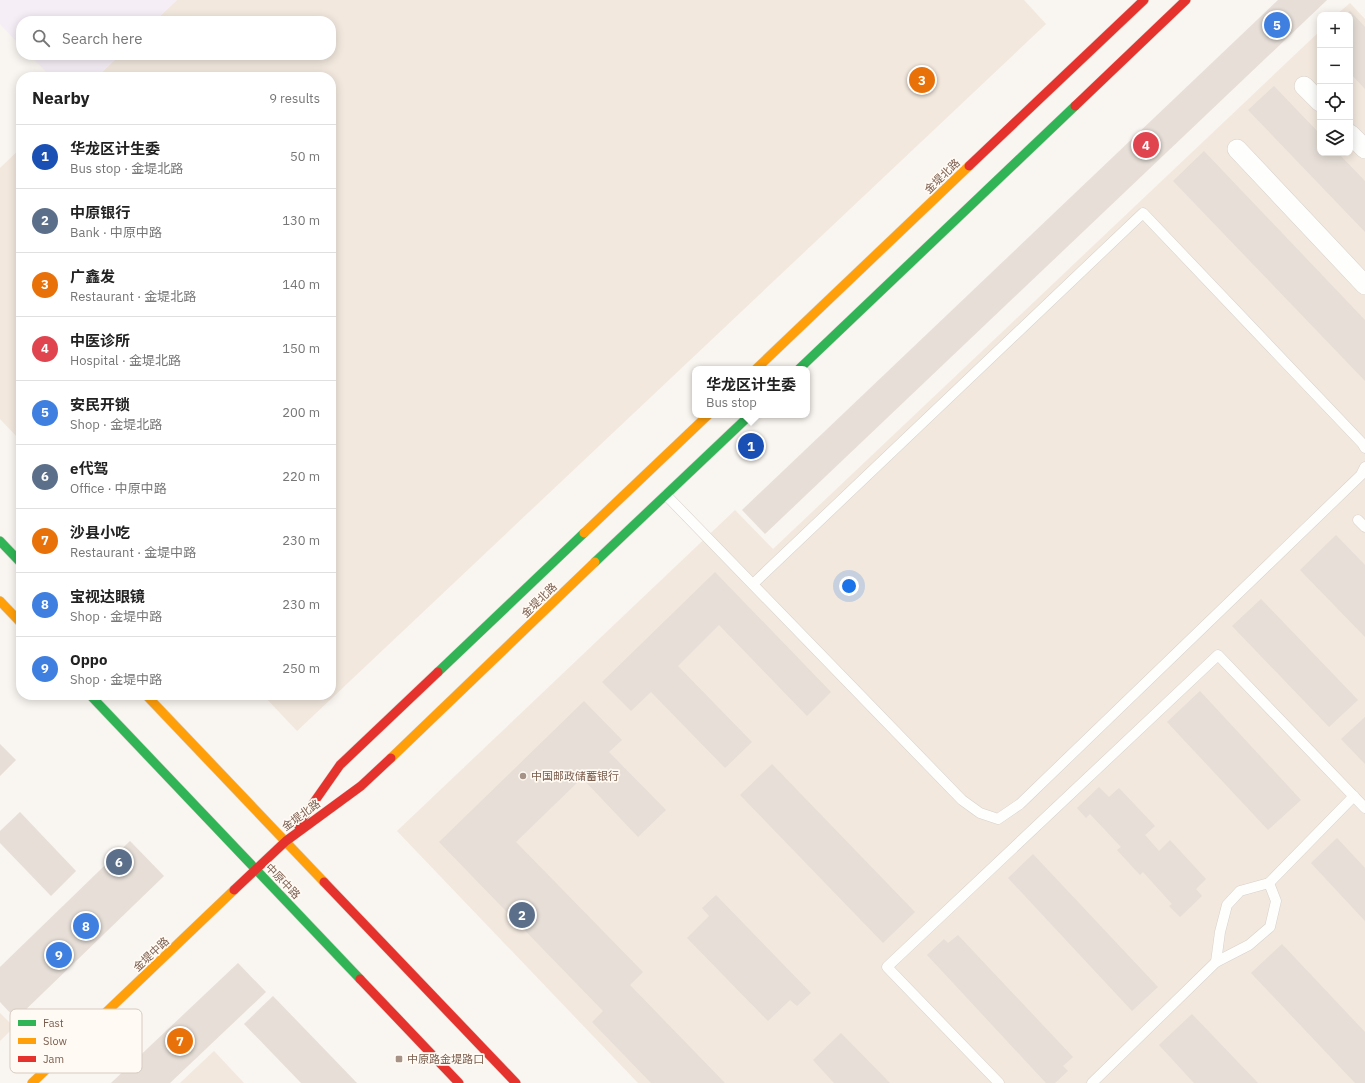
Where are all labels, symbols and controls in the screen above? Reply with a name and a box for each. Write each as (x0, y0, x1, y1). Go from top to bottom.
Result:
pin: 5 (1264, 10, 1290, 40)
map controls (1317, 12, 1353, 156)
button: + (1317, 12, 1353, 48)
search box (16, 16, 336, 60)
icon: search (30, 27, 52, 49)
text: Search here (62, 29, 142, 48)
button: − (1317, 48, 1353, 84)
pin: 3 (909, 65, 935, 95)
button: locate (1317, 84, 1353, 120)
text: Nearby (32, 87, 90, 109)
text: 9 results (269, 90, 320, 107)
button: layers (1317, 120, 1353, 156)
pin: 4 (1133, 130, 1159, 160)
text: 华龙区计生委 (70, 139, 160, 158)
text: 1 (41, 148, 49, 165)
text: 50 m (290, 148, 320, 165)
street label: 金堤北路 (921, 156, 963, 196)
text: Bus stop · 金堤北路 (70, 160, 183, 177)
text: 中原银行 (70, 203, 130, 222)
text: 2 (41, 212, 49, 229)
text: 130 m (282, 212, 320, 229)
text: Bank · 中原中路 (70, 224, 162, 241)
text: 广鑫发 (70, 267, 115, 286)
text: 3 (41, 276, 49, 293)
text: 140 m (282, 276, 320, 293)
text: Restaurant · 金堤北路 (70, 288, 196, 305)
text: 中医诊所 (70, 331, 130, 350)
text: 4 (41, 340, 49, 357)
text: 150 m (282, 340, 320, 357)
text: Hospital · 金堤北路 (70, 352, 181, 369)
popup (692, 366, 810, 418)
text: 华龙区计生委 (706, 375, 796, 394)
text: Bus stop (706, 394, 757, 411)
text: 安民开锁 (70, 395, 130, 414)
text: 5 (41, 404, 49, 421)
text: 200 m (282, 404, 320, 421)
text: Shop · 金堤北路 (70, 416, 162, 433)
pin: 1 (738, 431, 764, 461)
text: e代驾 (70, 459, 108, 478)
text: 6 (41, 468, 49, 485)
text: 220 m (282, 468, 320, 485)
text: Office · 中原中路 (70, 480, 167, 497)
text: 沙县小吃 (70, 523, 130, 542)
text: 7 (41, 532, 49, 549)
text: 230 m (282, 532, 320, 549)
text: Restaurant · 金堤中路 (70, 544, 196, 561)
your location (839, 576, 859, 596)
street label: 金堤北路 (518, 580, 560, 620)
text: 宝视达眼镜 (70, 587, 145, 606)
text: 8 (41, 596, 49, 613)
text: 230 m (282, 596, 320, 613)
text: Shop · 金堤中路 (70, 608, 162, 625)
text: Oppo (70, 650, 107, 669)
text: 9 (41, 660, 49, 677)
text: 250 m (282, 660, 320, 677)
text: Shop · 金堤中路 (70, 671, 162, 688)
place label: 中国邮政储蓄银行 (531, 769, 619, 783)
marker: 中国邮政储蓄银行 (518, 771, 528, 781)
street label: 金堤北路 (279, 796, 323, 834)
pin: 6 (106, 847, 132, 877)
street label: 中原中路 (263, 860, 303, 902)
pin: 2 (509, 900, 535, 930)
pin: 8 (73, 911, 99, 941)
street label: 金堤中路 (130, 934, 172, 974)
pin: 9 (46, 940, 72, 970)
legend (10, 1009, 142, 1073)
text: Fast (43, 1016, 64, 1030)
pin: 7 (167, 1026, 193, 1056)
text: Slow (43, 1034, 67, 1048)
text: Jam (43, 1052, 64, 1066)
place label: 中原路金堤路口 (407, 1052, 484, 1066)
marker: 中原路金堤路口 (394, 1054, 404, 1064)

